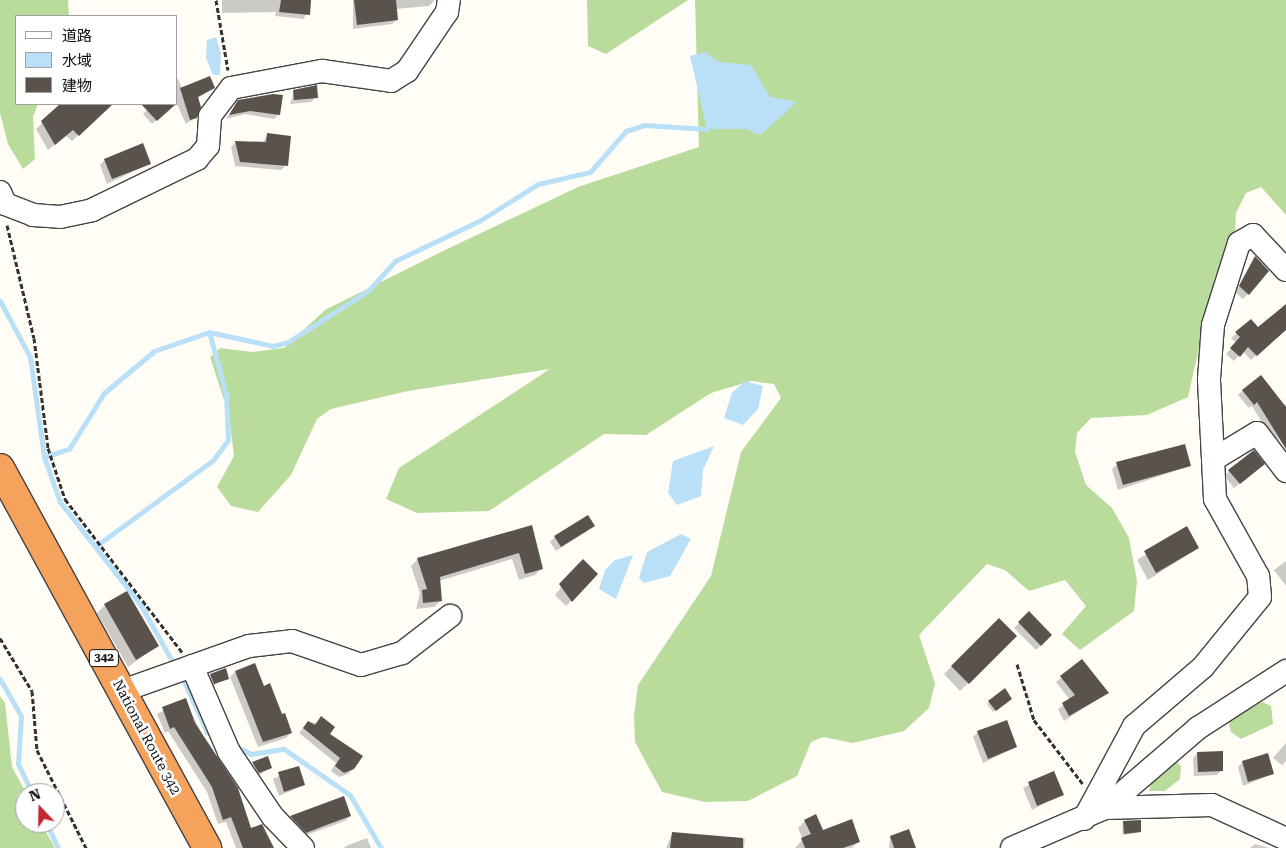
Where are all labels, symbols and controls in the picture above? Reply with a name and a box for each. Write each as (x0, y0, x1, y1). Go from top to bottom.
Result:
legend (15, 15, 178, 105)
text: 道路 (62, 27, 92, 45)
text: 水域 (62, 52, 92, 70)
text: 建物 (62, 77, 92, 95)
road number: 342 (88, 648, 120, 668)
street label: National Route 342 (110, 677, 184, 797)
north arrow (15, 783, 65, 833)
text: N (27, 786, 43, 804)

